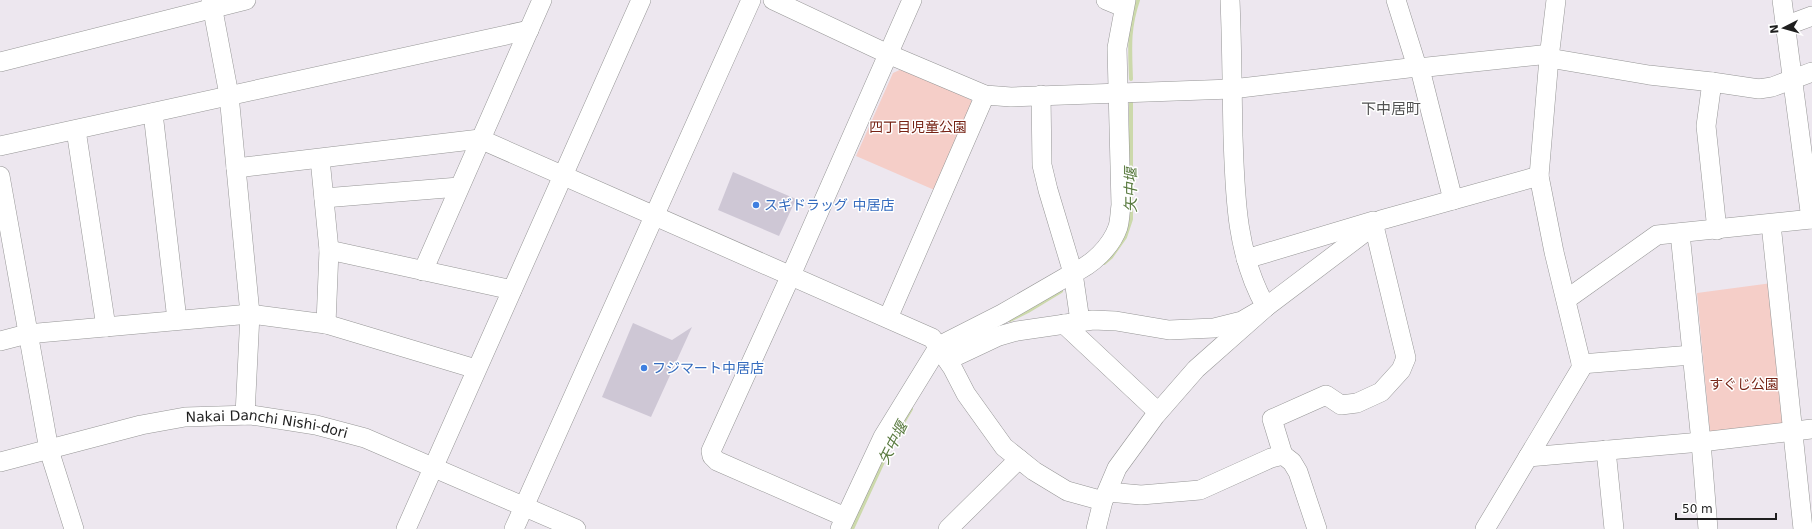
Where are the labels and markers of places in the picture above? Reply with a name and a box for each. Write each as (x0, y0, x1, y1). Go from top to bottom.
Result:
place label: スギドラッグ 中居店 (764, 197, 894, 213)
marker: スギドラッグ 中居店 (751, 200, 761, 210)
place label: フジマート中居店 (652, 360, 764, 376)
marker: フジマート中居店 (639, 363, 649, 373)

